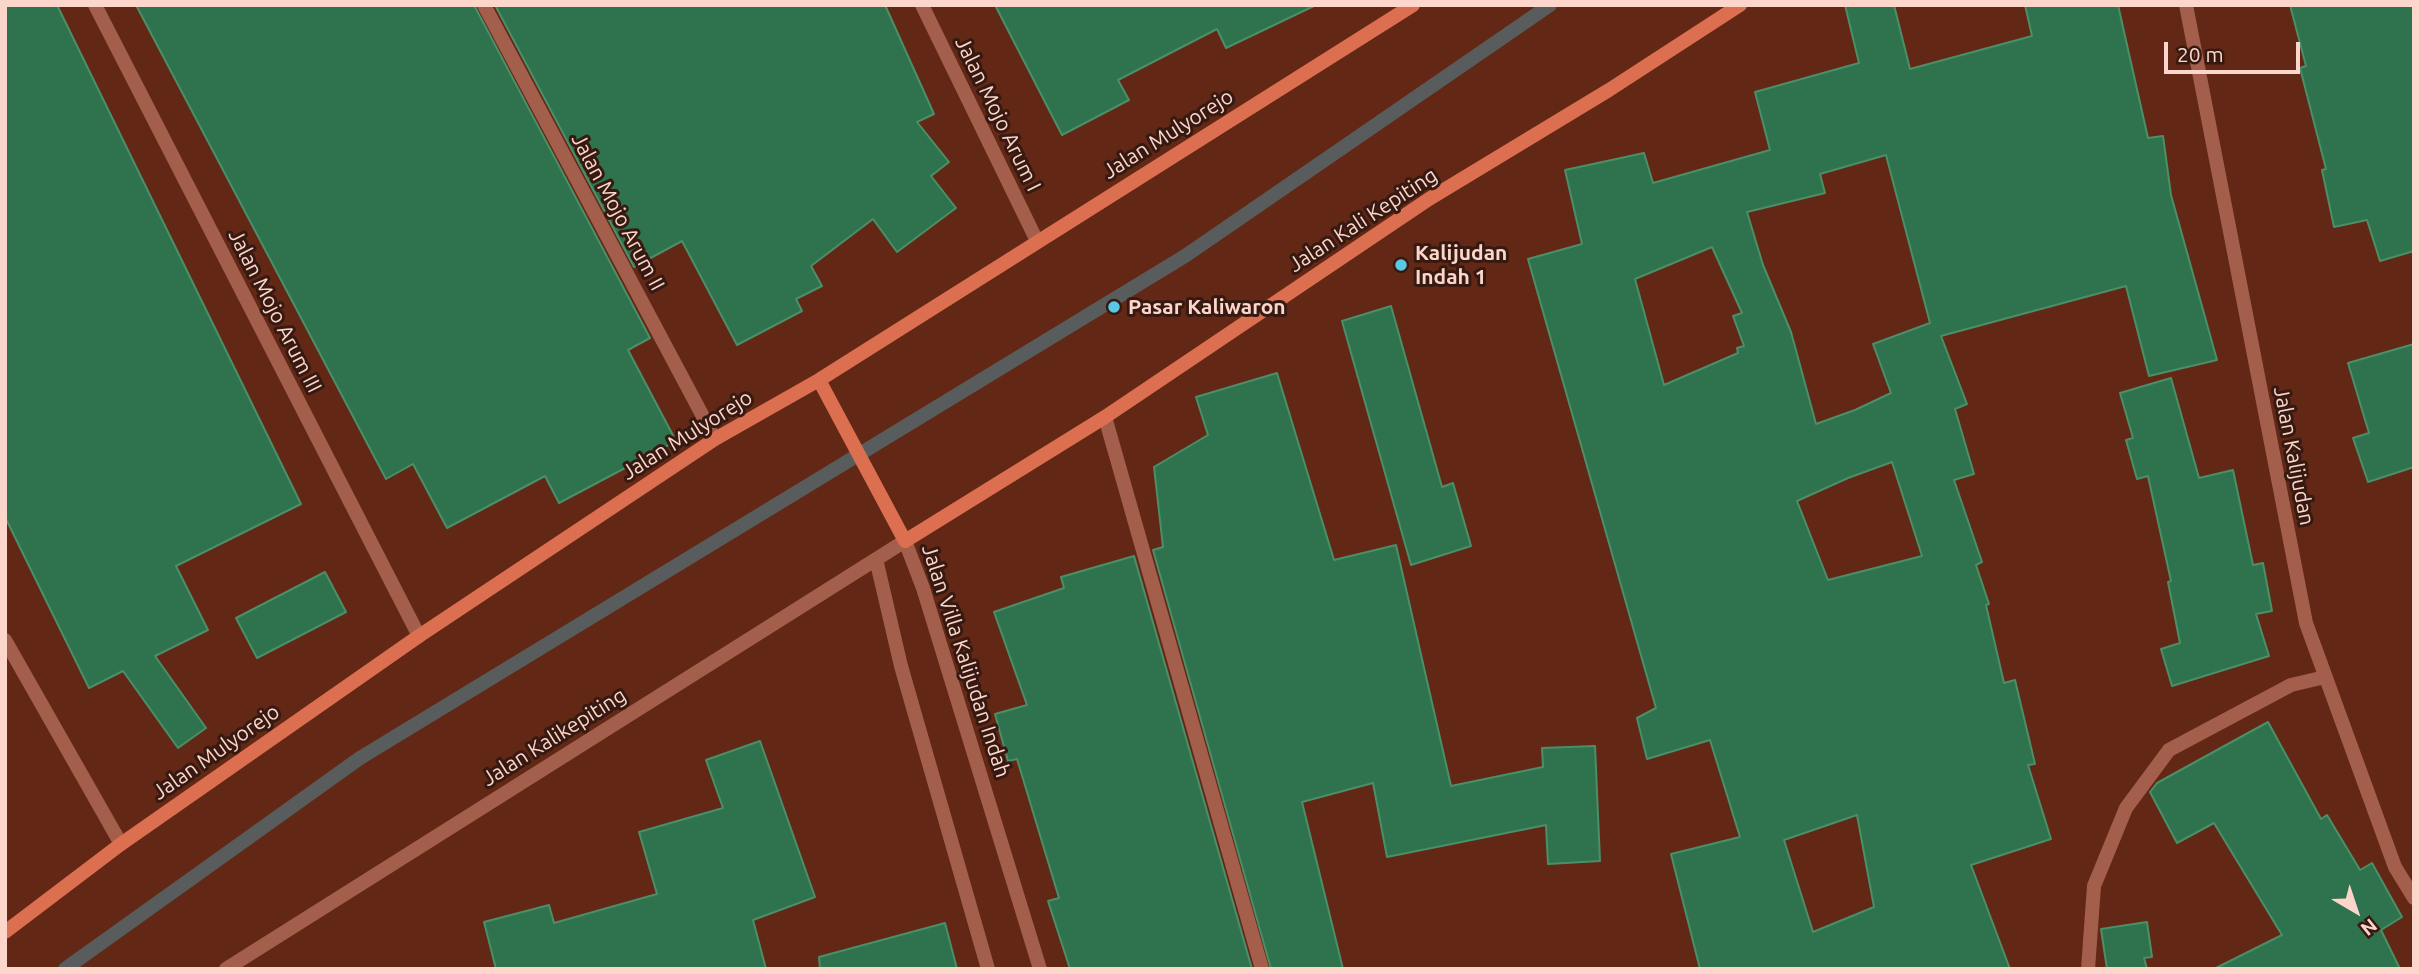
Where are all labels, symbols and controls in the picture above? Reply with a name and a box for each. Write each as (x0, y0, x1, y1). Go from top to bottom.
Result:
scale bar (2167, 28, 2304, 72)
street label: Jalan Mojo Arum I (950, 33, 1046, 195)
text: 20 m (2177, 42, 2224, 66)
street label: Jalan Mulyorejo (1098, 84, 1238, 184)
street label: Jalan Mojo Arum II (566, 129, 670, 295)
street label: Jalan Kali Kepiting (1284, 163, 1442, 277)
street label: Jalan Mojo Arum III (223, 225, 327, 397)
place label: Kalijudan Indah 1 (1415, 240, 1507, 290)
marker: Kalijudan Indah 1 (1393, 257, 1409, 273)
place label: Pasar Kaliwaron (1128, 294, 1286, 320)
marker: Pasar Kaliwaron (1106, 299, 1122, 315)
street label: Jalan Mulyorejo (617, 385, 757, 485)
street label: Jalan Kalijudan (2268, 385, 2320, 527)
street label: Jalan Villa Kalijudan Indah (916, 541, 1016, 781)
street label: Jalan Kalikepiting (477, 683, 631, 791)
street label: Jalan Mulyorejo (148, 699, 284, 805)
north arrow (2321, 876, 2391, 946)
text: N (2357, 914, 2382, 940)

